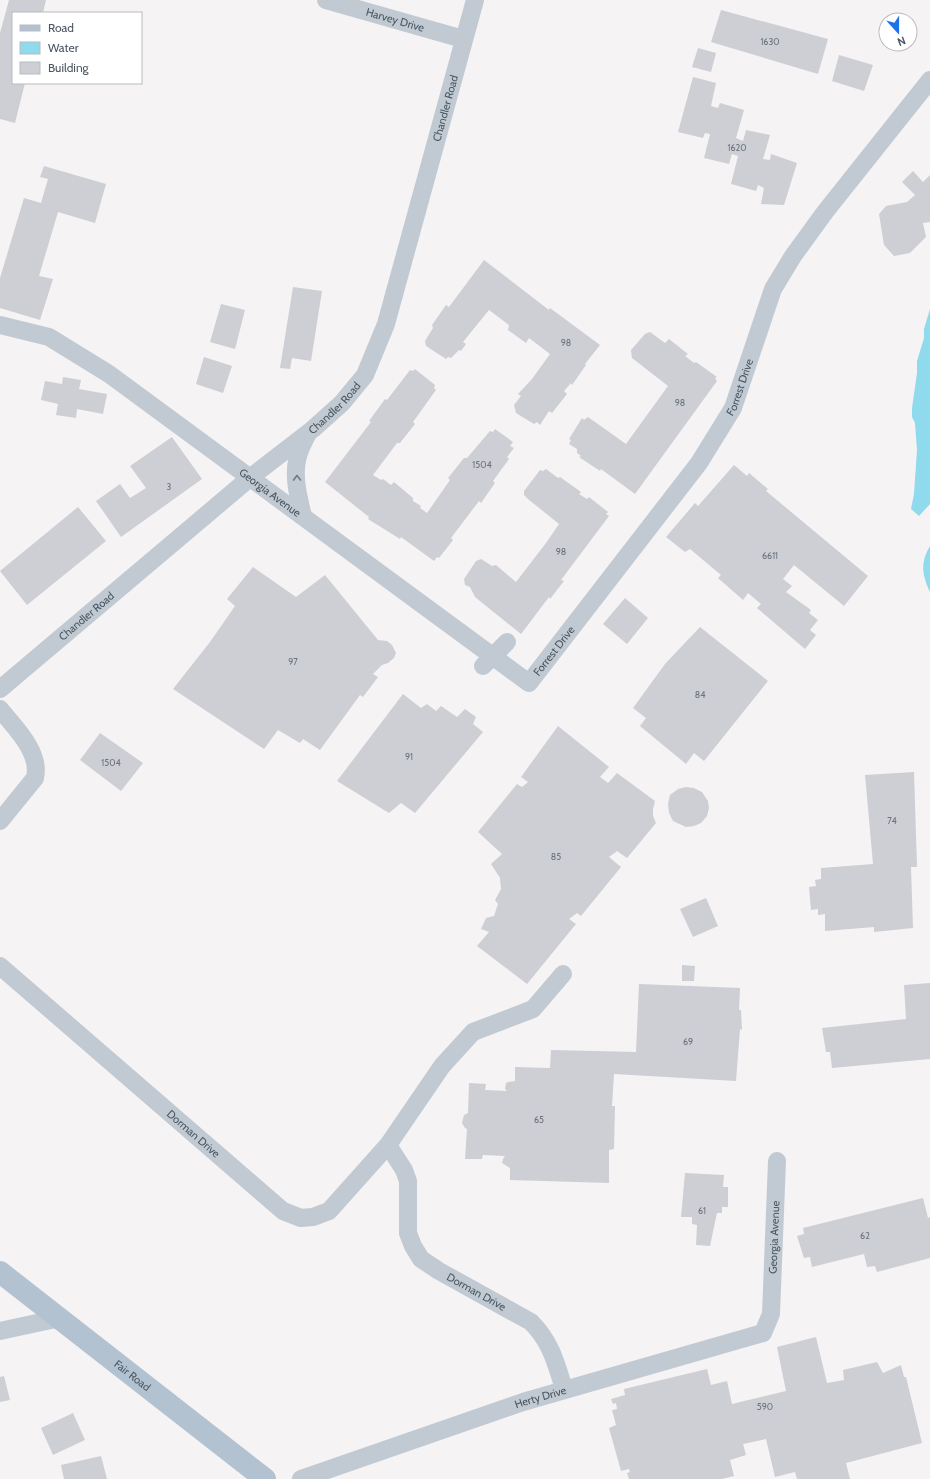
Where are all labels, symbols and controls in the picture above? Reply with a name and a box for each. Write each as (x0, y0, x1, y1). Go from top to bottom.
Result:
street label: Harvey Drive (364, 5, 426, 35)
legend (12, 12, 142, 84)
north arrow (878, 12, 918, 52)
text: Road (48, 20, 74, 35)
text: N (895, 33, 908, 49)
house number: 1630 (760, 36, 780, 47)
text: Water (48, 40, 79, 55)
text: Building (48, 60, 90, 75)
street label: Chandler Road (429, 73, 461, 143)
house number: 1620 (727, 142, 747, 153)
house number: 98 (561, 337, 571, 348)
street label: Forrest Drive (723, 357, 756, 418)
street label: Chandler Road (305, 379, 363, 437)
house number: 98 (675, 397, 685, 408)
house number: 1504 (472, 459, 492, 470)
street label: Georgia Avenue (237, 465, 304, 520)
one-way arrow (292, 475, 301, 481)
house number: 3 (167, 481, 172, 492)
house number: 98 (556, 546, 566, 557)
house number: 6611 (762, 550, 778, 561)
street label: Chandler Road (56, 589, 117, 643)
street label: Forrest Drive (530, 623, 578, 679)
house number: 97 (288, 656, 298, 667)
house number: 84 (695, 689, 705, 700)
house number: 91 (405, 751, 413, 762)
house number: 1504 (101, 757, 121, 768)
house number: 74 (887, 815, 897, 826)
house number: 85 (551, 851, 561, 862)
house number: 69 (683, 1036, 693, 1047)
street label: Dorman Drive (164, 1107, 223, 1161)
house number: 65 (534, 1114, 544, 1125)
street label: Georgia Avenue (766, 1200, 782, 1274)
house number: 61 (698, 1205, 706, 1216)
house number: 62 (860, 1230, 870, 1241)
street label: Dorman Drive (444, 1270, 509, 1314)
street label: Fair Road (111, 1357, 154, 1394)
street label: Herty Drive (513, 1383, 568, 1411)
house number: 590 (757, 1401, 773, 1412)

